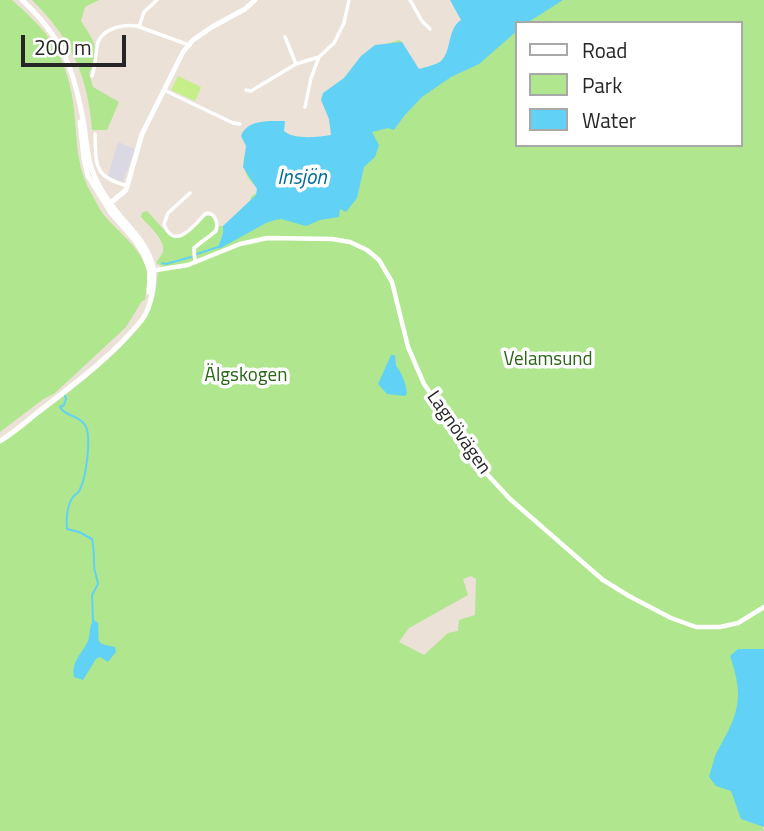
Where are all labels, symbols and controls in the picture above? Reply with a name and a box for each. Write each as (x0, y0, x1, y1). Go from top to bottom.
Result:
scale bar (24, 21, 130, 65)
legend (516, 21, 743, 147)
text: 200 m (34, 31, 91, 63)
text: Road (582, 34, 627, 66)
text: Park (582, 69, 622, 101)
text: Water (582, 104, 636, 136)
water label: Insjön (277, 166, 327, 192)
park label: Velamsund (503, 349, 593, 371)
park label: Älgskogen (205, 365, 287, 387)
street label: Lagnövägen (421, 387, 495, 479)

